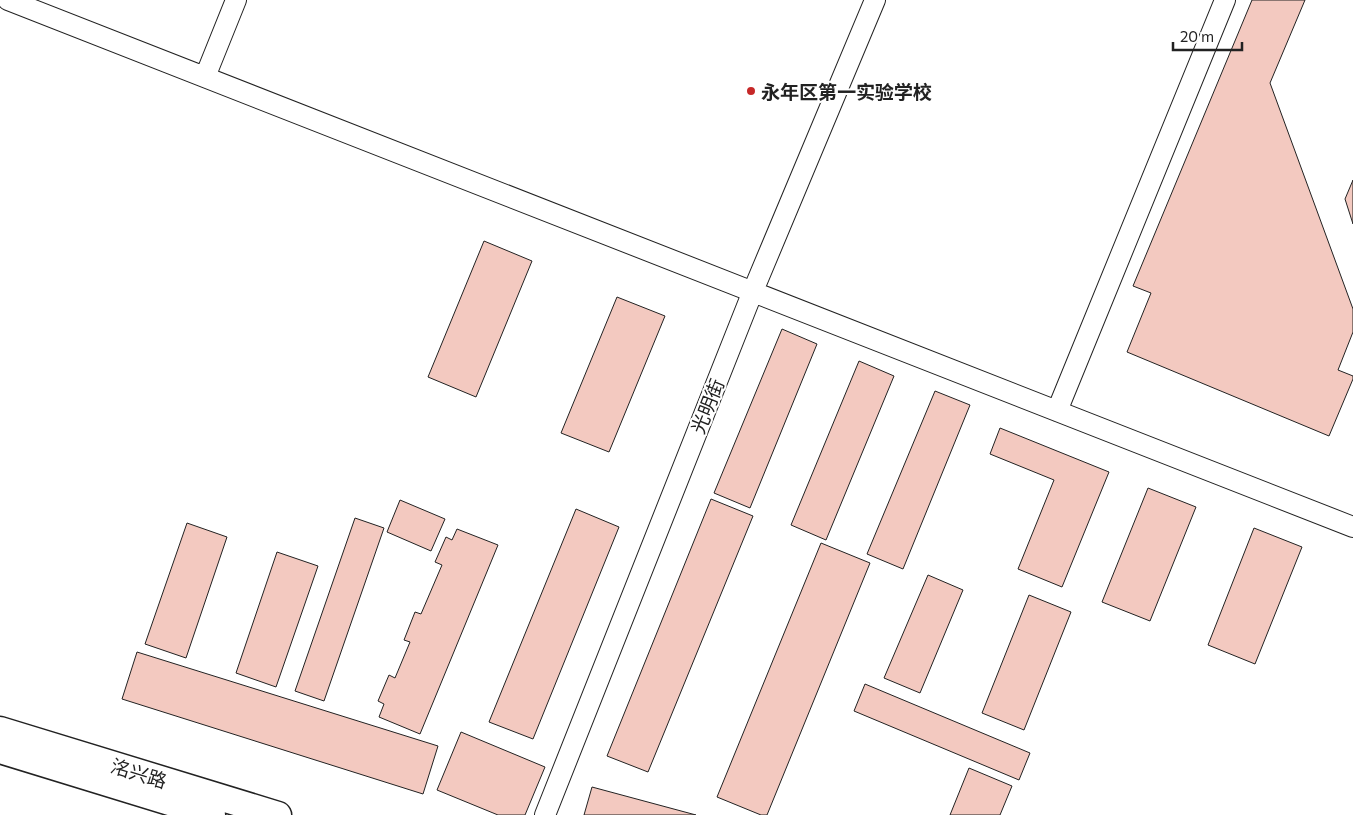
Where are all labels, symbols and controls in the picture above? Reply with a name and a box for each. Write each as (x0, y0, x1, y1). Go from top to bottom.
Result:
scale bar (1173, 20, 1242, 52)
text: 20 m (1180, 27, 1214, 45)
place label: 永年区第一实验学校 (761, 80, 932, 103)
marker: 永年区第一实验学校 (745, 85, 757, 97)
street label: 光明街 (686, 375, 728, 437)
street label: 洺兴路 (108, 754, 170, 792)

